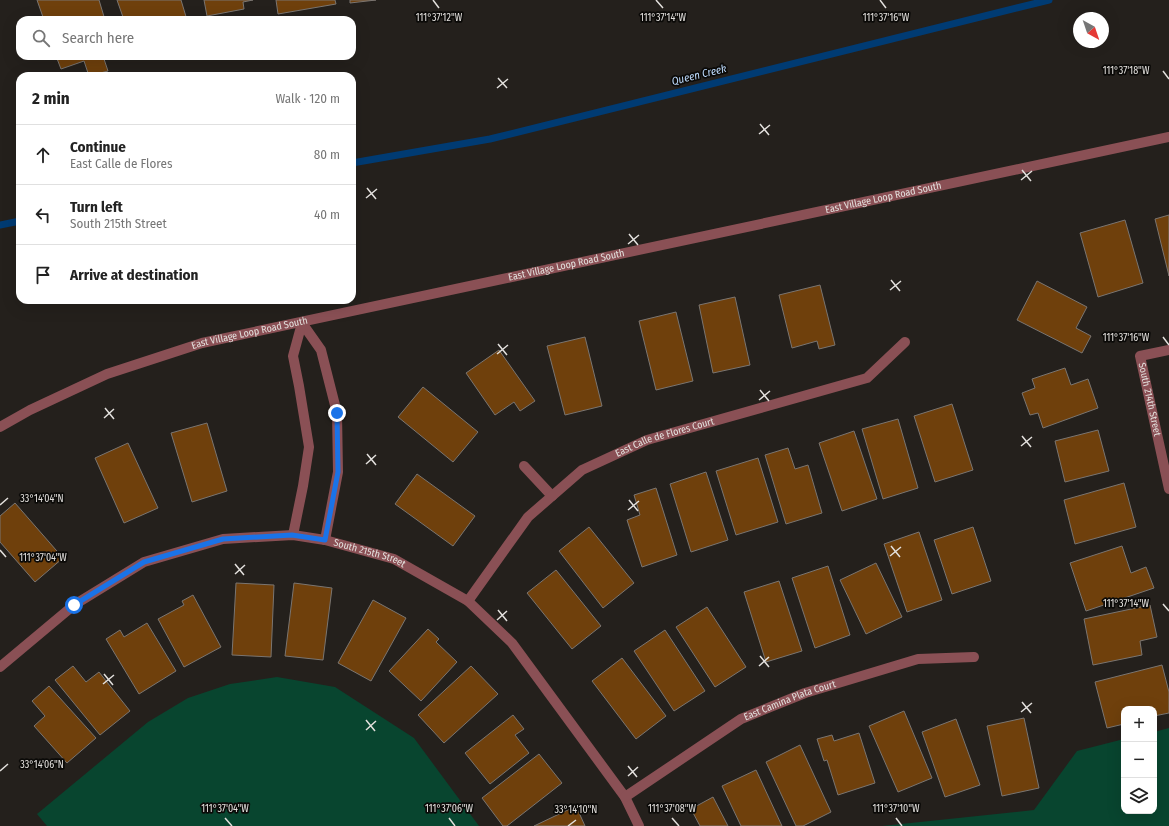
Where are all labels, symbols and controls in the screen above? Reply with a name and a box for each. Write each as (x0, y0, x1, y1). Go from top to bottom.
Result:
text: 111°37'12"W (416, 12, 463, 24)
text: 111°37'14"W (640, 12, 687, 24)
text: 111°37'16"W (863, 12, 910, 24)
north arrow (1073, 12, 1109, 48)
search box (16, 16, 356, 60)
icon: search (30, 27, 52, 49)
text: Search here (62, 29, 134, 47)
water label: Queen Creek (670, 62, 728, 88)
text: 111°37'18"W (1103, 65, 1150, 77)
text: 2 min (32, 88, 70, 109)
text: Walk · 120 m (275, 91, 340, 106)
text: Continue (70, 138, 126, 156)
icon: ahead (32, 144, 54, 166)
text: 80 m (314, 147, 340, 162)
text: East Calle de Flores (70, 156, 172, 171)
street label: East Village Loop Road South (824, 180, 942, 216)
text: Turn left (70, 198, 123, 216)
icon: left (32, 204, 54, 226)
text: 40 m (314, 207, 340, 222)
text: South 215th Street (70, 216, 167, 231)
street label: East Village Loop Road South (507, 247, 626, 284)
icon: arrive (32, 264, 54, 286)
text: Arrive at destination (70, 266, 198, 284)
street label: East Village Loop Road South (190, 315, 309, 352)
text: 111°37'16"W (1103, 332, 1150, 344)
street label: South 214th Street (1136, 361, 1163, 438)
route end (328, 404, 346, 422)
street label: East Calle de Flores Court (613, 415, 716, 460)
text: 33°14'04"N (20, 493, 64, 505)
street label: South 215th Street (332, 537, 408, 571)
text: 111°37'04"W (19, 552, 67, 564)
route start (65, 596, 83, 614)
text: 111°37'14"W (1103, 598, 1150, 610)
street label: East Camina Plata Court (742, 678, 838, 723)
map controls (1121, 706, 1157, 814)
button: + (1121, 706, 1157, 742)
button: − (1121, 742, 1157, 778)
text: 33°14'06"N (20, 759, 64, 771)
button: layers (1121, 778, 1157, 814)
text: 111°37'04"W (201, 803, 249, 815)
text: 111°37'06"W (425, 803, 473, 815)
text: 111°37'08"W (648, 803, 696, 815)
text: 111°37'10"W (872, 803, 920, 815)
text: 33°14'10"N (555, 804, 597, 816)

